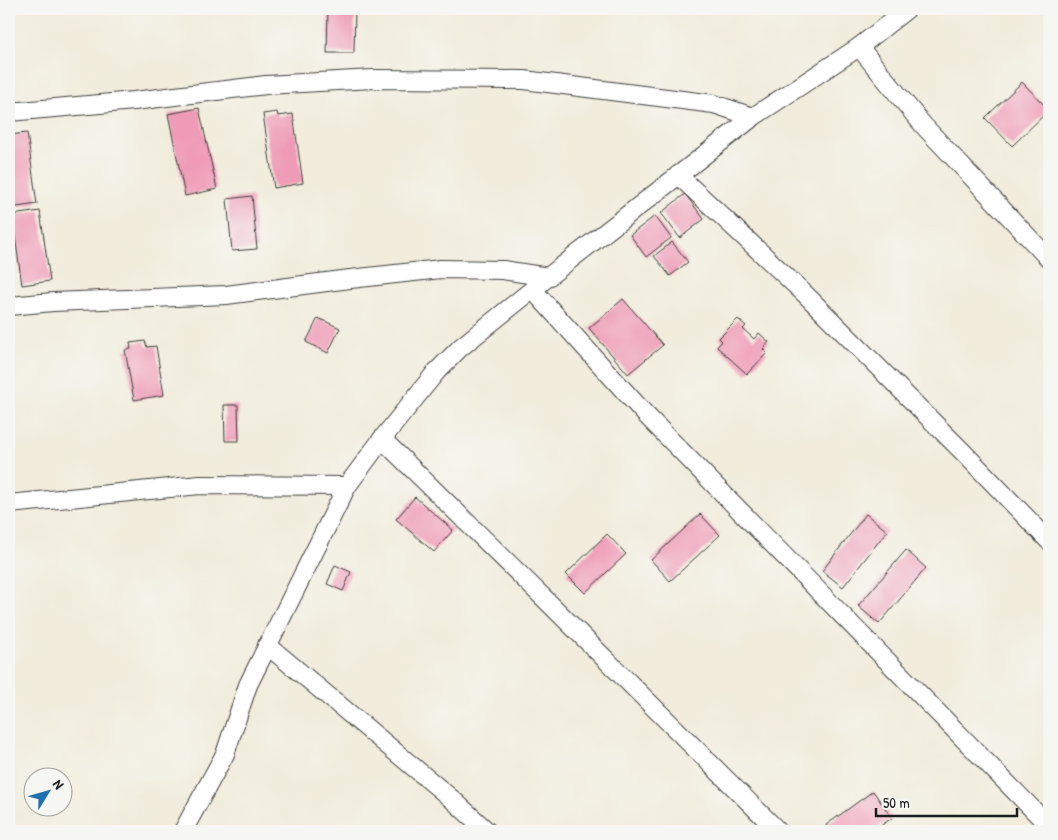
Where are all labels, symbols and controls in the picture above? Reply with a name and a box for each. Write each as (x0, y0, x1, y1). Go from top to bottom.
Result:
north arrow (22, 768, 72, 818)
text: N (49, 775, 69, 793)
scale bar (876, 785, 1017, 817)
text: 50 m (883, 792, 910, 813)

